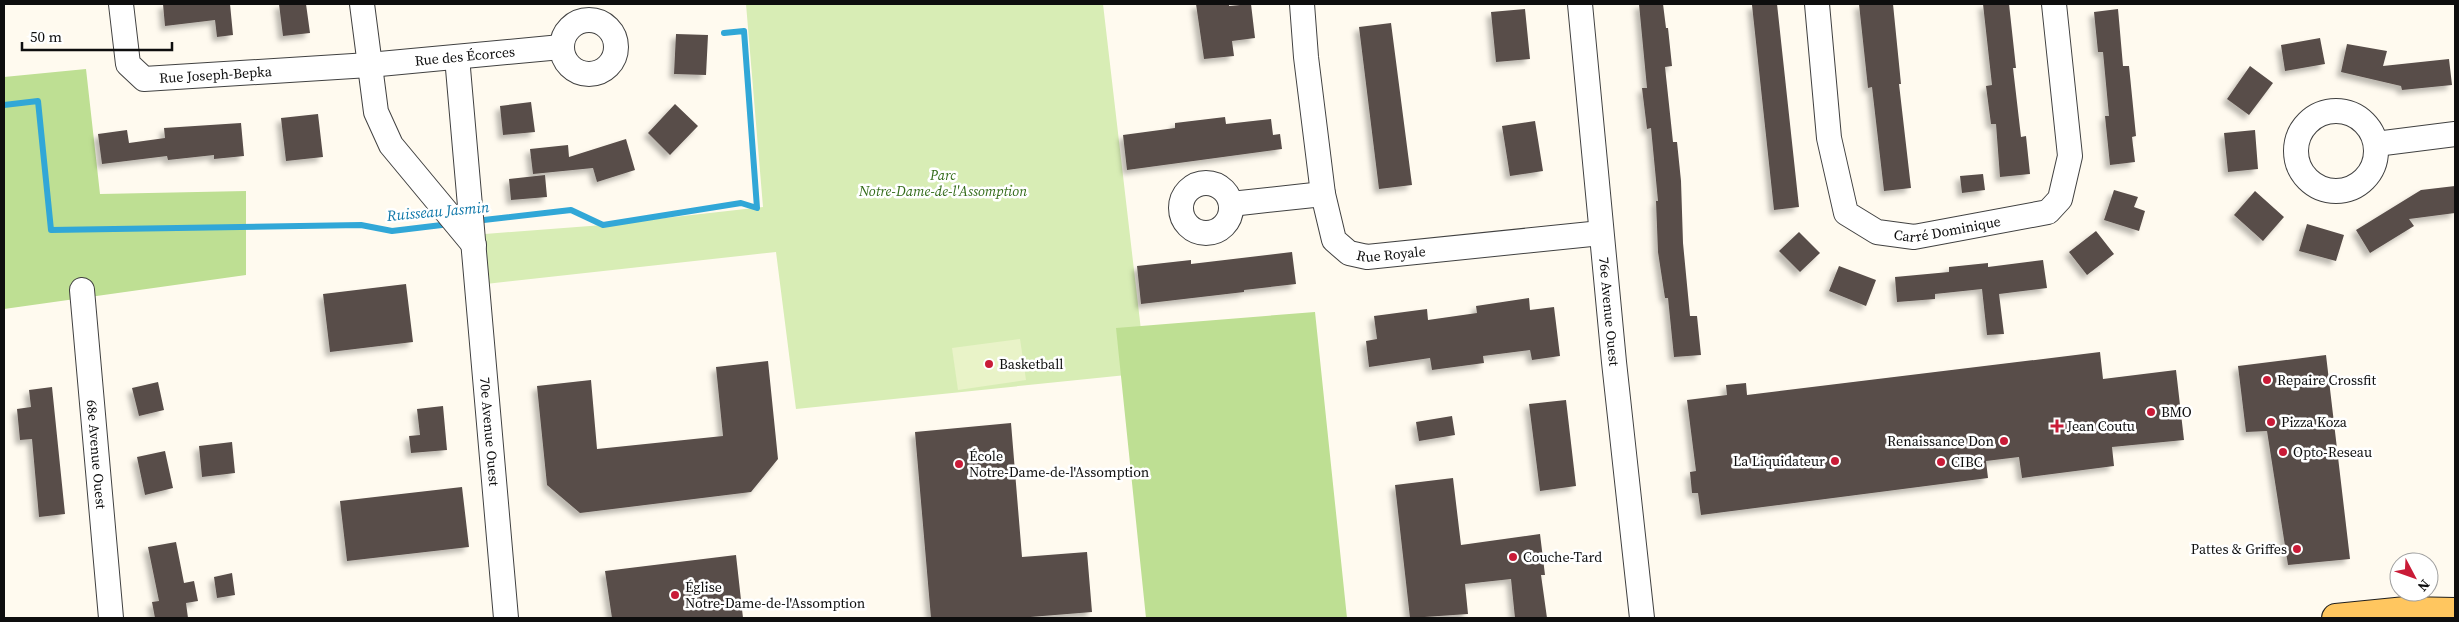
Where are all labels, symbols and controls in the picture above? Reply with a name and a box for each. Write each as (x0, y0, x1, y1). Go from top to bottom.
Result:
scale bar (22, 20, 172, 52)
text: 50 m (30, 26, 62, 47)
street label: Rue des Écorces (414, 41, 516, 71)
street label: Rue Joseph-Bepka (159, 61, 273, 88)
park label: Parc Notre-Dame-de-l'Assomption (858, 165, 1027, 201)
water label: Ruisseau Jasmin (385, 196, 491, 226)
street label: Carré Dominique (1893, 211, 2002, 247)
street label: Rue Royale (1355, 241, 1427, 267)
street label: 76e Avenue Ouest (1594, 256, 1624, 368)
place label: Basketball (999, 354, 1063, 374)
marker: Basketball (983, 358, 995, 370)
place label: Repaire Crossfit (2277, 370, 2376, 390)
marker: Repaire Crossfit (2261, 374, 2273, 386)
street label: 70e Avenue Ouest (475, 376, 504, 487)
street label: 68e Avenue Ouest (82, 399, 111, 510)
place label: BMO (2161, 402, 2192, 422)
marker: BMO (2145, 406, 2157, 418)
place label: Pizza Koza (2281, 412, 2348, 432)
place label: Jean Coutu (2066, 416, 2135, 436)
marker: Pizza Koza (2265, 416, 2277, 428)
marker: Jean Coutu (2051, 420, 2063, 432)
place label: Renaissance Don (1887, 431, 1995, 451)
marker: Renaissance Don (1998, 435, 2010, 447)
place label: Opto-Reseau (2293, 442, 2372, 462)
place label: École Notre-Dame-de-l'Assomption (969, 446, 1150, 482)
marker: Opto-Reseau (2277, 446, 2289, 458)
place label: La Liquidateur (1733, 451, 1825, 471)
place label: CIBC (1951, 452, 1983, 472)
marker: La Liquidateur (1829, 455, 1841, 467)
marker: CIBC (1935, 456, 1947, 468)
marker: École Notre-Dame-de-l'Assomption (953, 458, 965, 470)
place label: Pattes & Griffes (2191, 539, 2287, 559)
marker: Pattes & Griffes (2291, 543, 2303, 555)
place label: Couche-Tard (1523, 547, 1602, 567)
marker: Couche-Tard (1507, 551, 1519, 563)
north arrow (2389, 552, 2439, 602)
text: N (2413, 575, 2435, 596)
place label: Église Notre-Dame-de-l'Assomption (685, 577, 866, 613)
marker: Église Notre-Dame-de-l'Assomption (669, 589, 681, 601)

